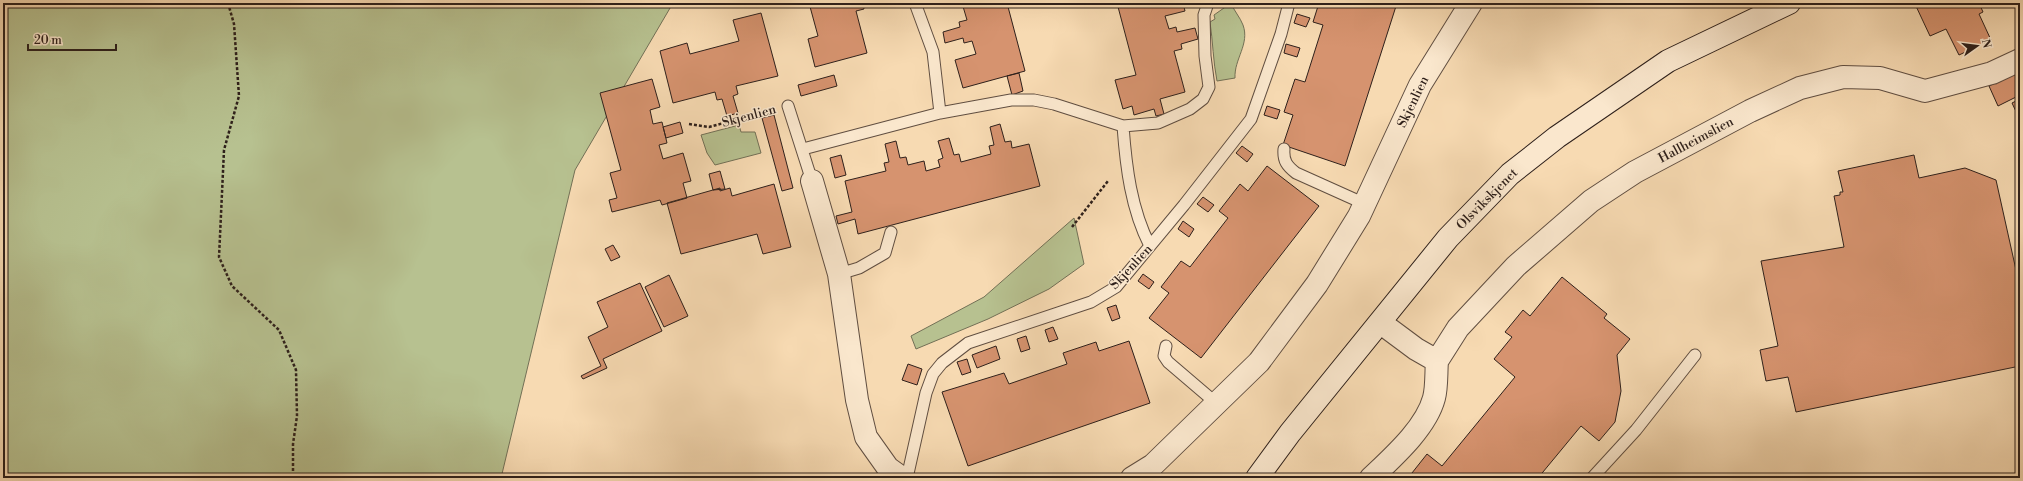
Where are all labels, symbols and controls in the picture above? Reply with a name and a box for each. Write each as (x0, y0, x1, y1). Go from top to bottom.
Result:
scale bar (28, 26, 116, 52)
north arrow (1957, 26, 1997, 66)
text: 20 m (34, 33, 62, 48)
text: N (1978, 38, 1994, 50)
street label: Skjenlien (1394, 73, 1432, 130)
street label: Skjenlien (720, 101, 778, 131)
street label: Hallheimslien (1656, 113, 1737, 167)
street label: Olsvikskjenet (1453, 165, 1521, 233)
street label: Skjenlien (1106, 241, 1156, 293)

